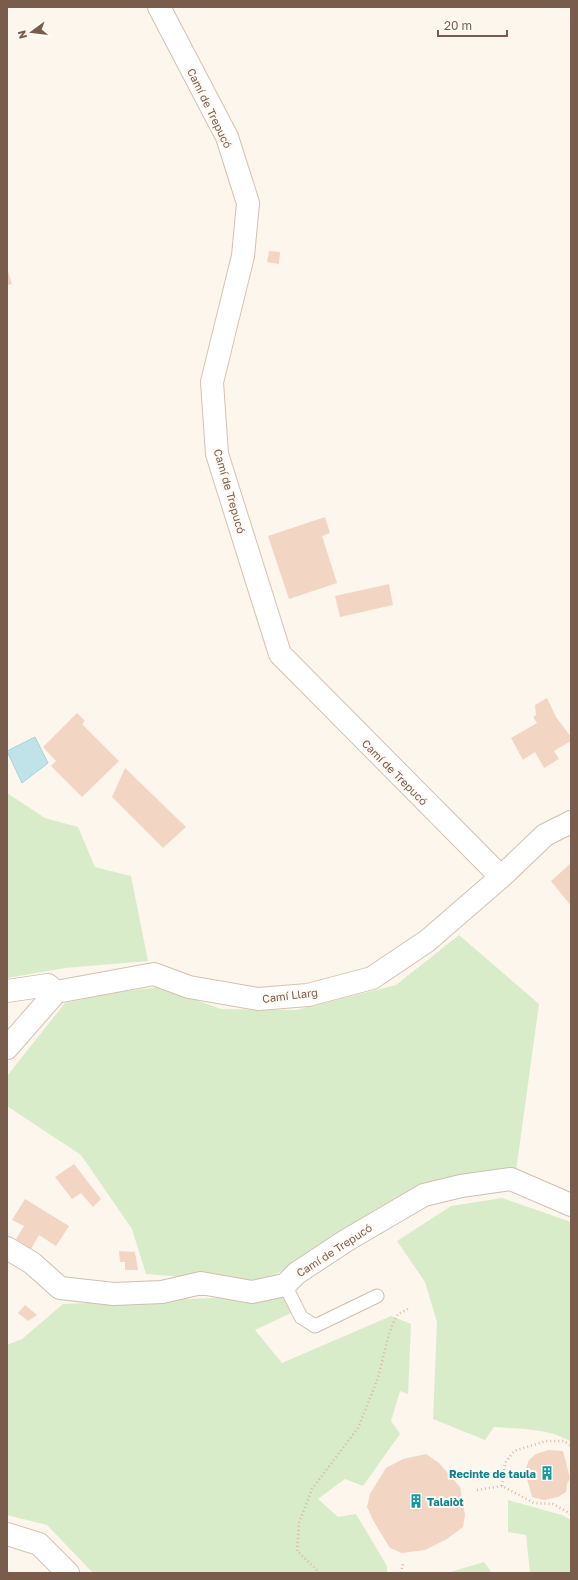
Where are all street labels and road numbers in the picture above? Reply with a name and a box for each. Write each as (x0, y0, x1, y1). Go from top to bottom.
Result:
street label: Camí de Trepucó (185, 66, 235, 150)
street label: Camí de Trepucó (212, 447, 248, 535)
street label: Camí de Trepucó (359, 736, 431, 808)
street label: Camí Llarg (261, 985, 319, 1005)
street label: Camí de Trepucó (294, 1221, 375, 1279)

